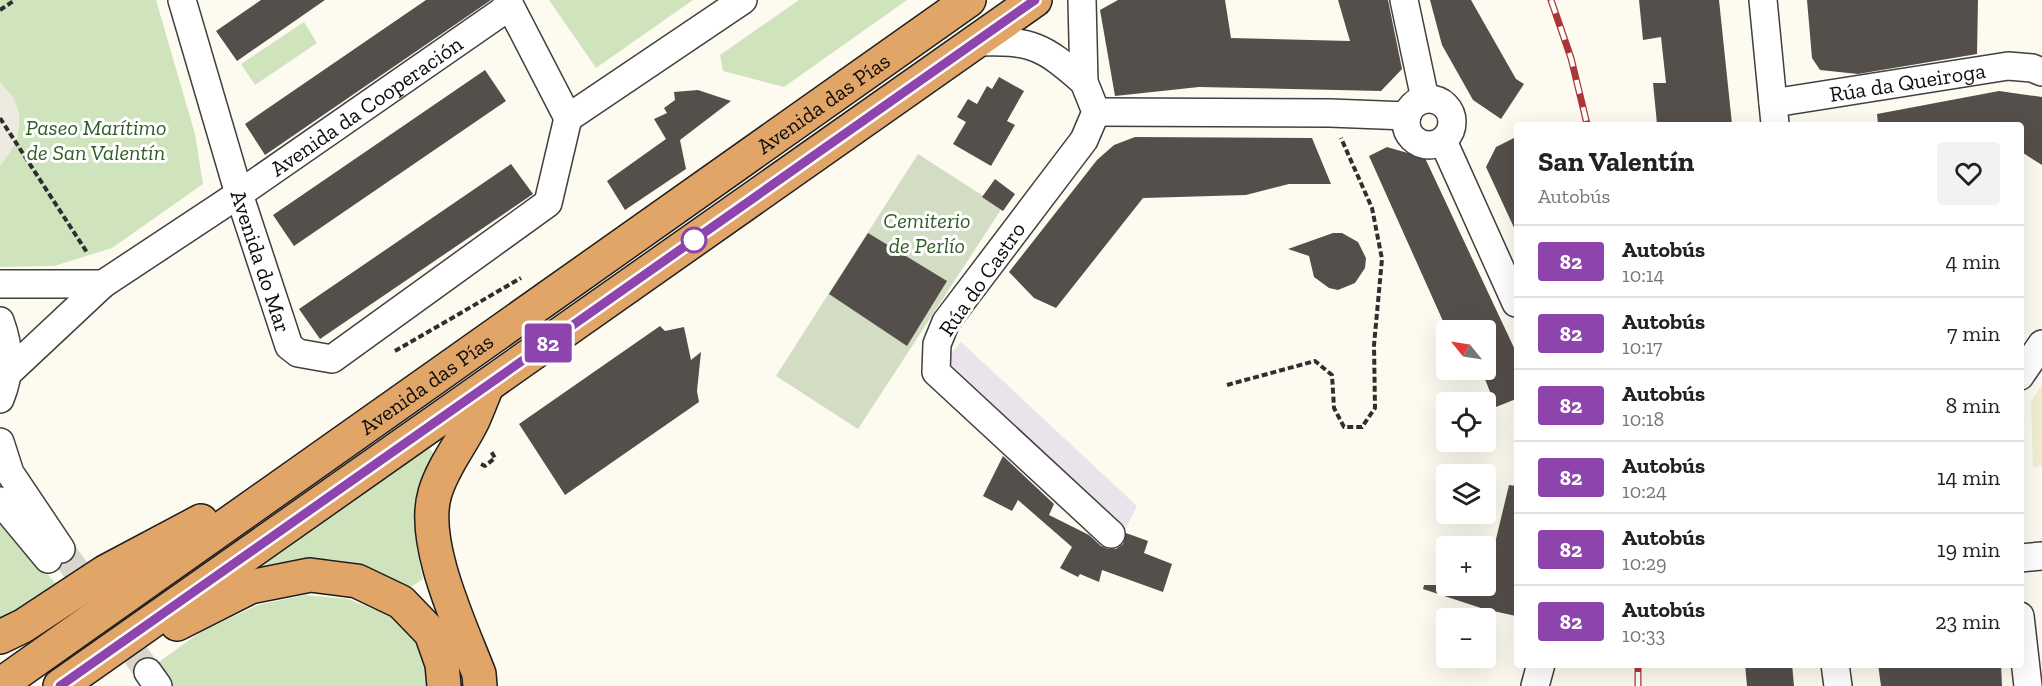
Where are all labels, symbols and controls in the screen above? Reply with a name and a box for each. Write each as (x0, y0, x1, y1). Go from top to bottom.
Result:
street label: Avenida da Cooperación (265, 29, 468, 182)
street label: Avenida das Pías (751, 47, 895, 160)
street label: Rúa da Queiroga (1827, 56, 1988, 107)
park label: Paseo Marítimo de San Valentín (26, 114, 166, 166)
button: heart (1937, 142, 2000, 205)
text: San Valentín (1538, 145, 1694, 178)
text: Autobús (1538, 184, 1610, 208)
street label: Avenida do Mar (225, 187, 297, 336)
park label: Cemiterio de Perlío (883, 207, 971, 259)
street label: Rúa do Castro (933, 217, 1031, 341)
unlabelled marker (681, 227, 707, 253)
text: Autobús (1622, 236, 1705, 263)
text: 4 min (1945, 248, 2000, 275)
text: 82 (1560, 249, 1582, 274)
text: 10:14 (1622, 263, 1664, 287)
text: Autobús (1622, 308, 1705, 335)
north arrow (1436, 320, 1496, 380)
map controls (1436, 320, 1496, 668)
text: 7 min (1947, 320, 2000, 347)
text: 82 (1560, 321, 1582, 346)
line badge: 82 (521, 324, 575, 362)
street label: Avenida das Pías (354, 327, 498, 440)
text: 82 (537, 331, 559, 356)
text: 10:17 (1622, 335, 1662, 359)
text: Autobús (1622, 380, 1705, 407)
button: locate (1436, 392, 1496, 452)
text: 8 min (1945, 392, 2000, 419)
text: 82 (1560, 393, 1582, 418)
text: 10:18 (1622, 407, 1664, 431)
text: Autobús (1622, 452, 1705, 479)
button: layers (1436, 464, 1496, 524)
text: 14 min (1937, 464, 2000, 491)
text: 82 (1560, 465, 1582, 490)
text: 10:24 (1622, 479, 1667, 503)
text: Autobús (1622, 524, 1705, 551)
button: + (1436, 536, 1496, 596)
text: 19 min (1937, 536, 2000, 563)
text: 82 (1560, 537, 1582, 562)
text: 10:29 (1622, 551, 1667, 575)
text: Autobús (1622, 596, 1705, 623)
button: − (1436, 608, 1496, 668)
text: 23 min (1935, 608, 2000, 635)
text: 82 (1560, 609, 1582, 634)
text: 10:33 (1622, 623, 1665, 647)

